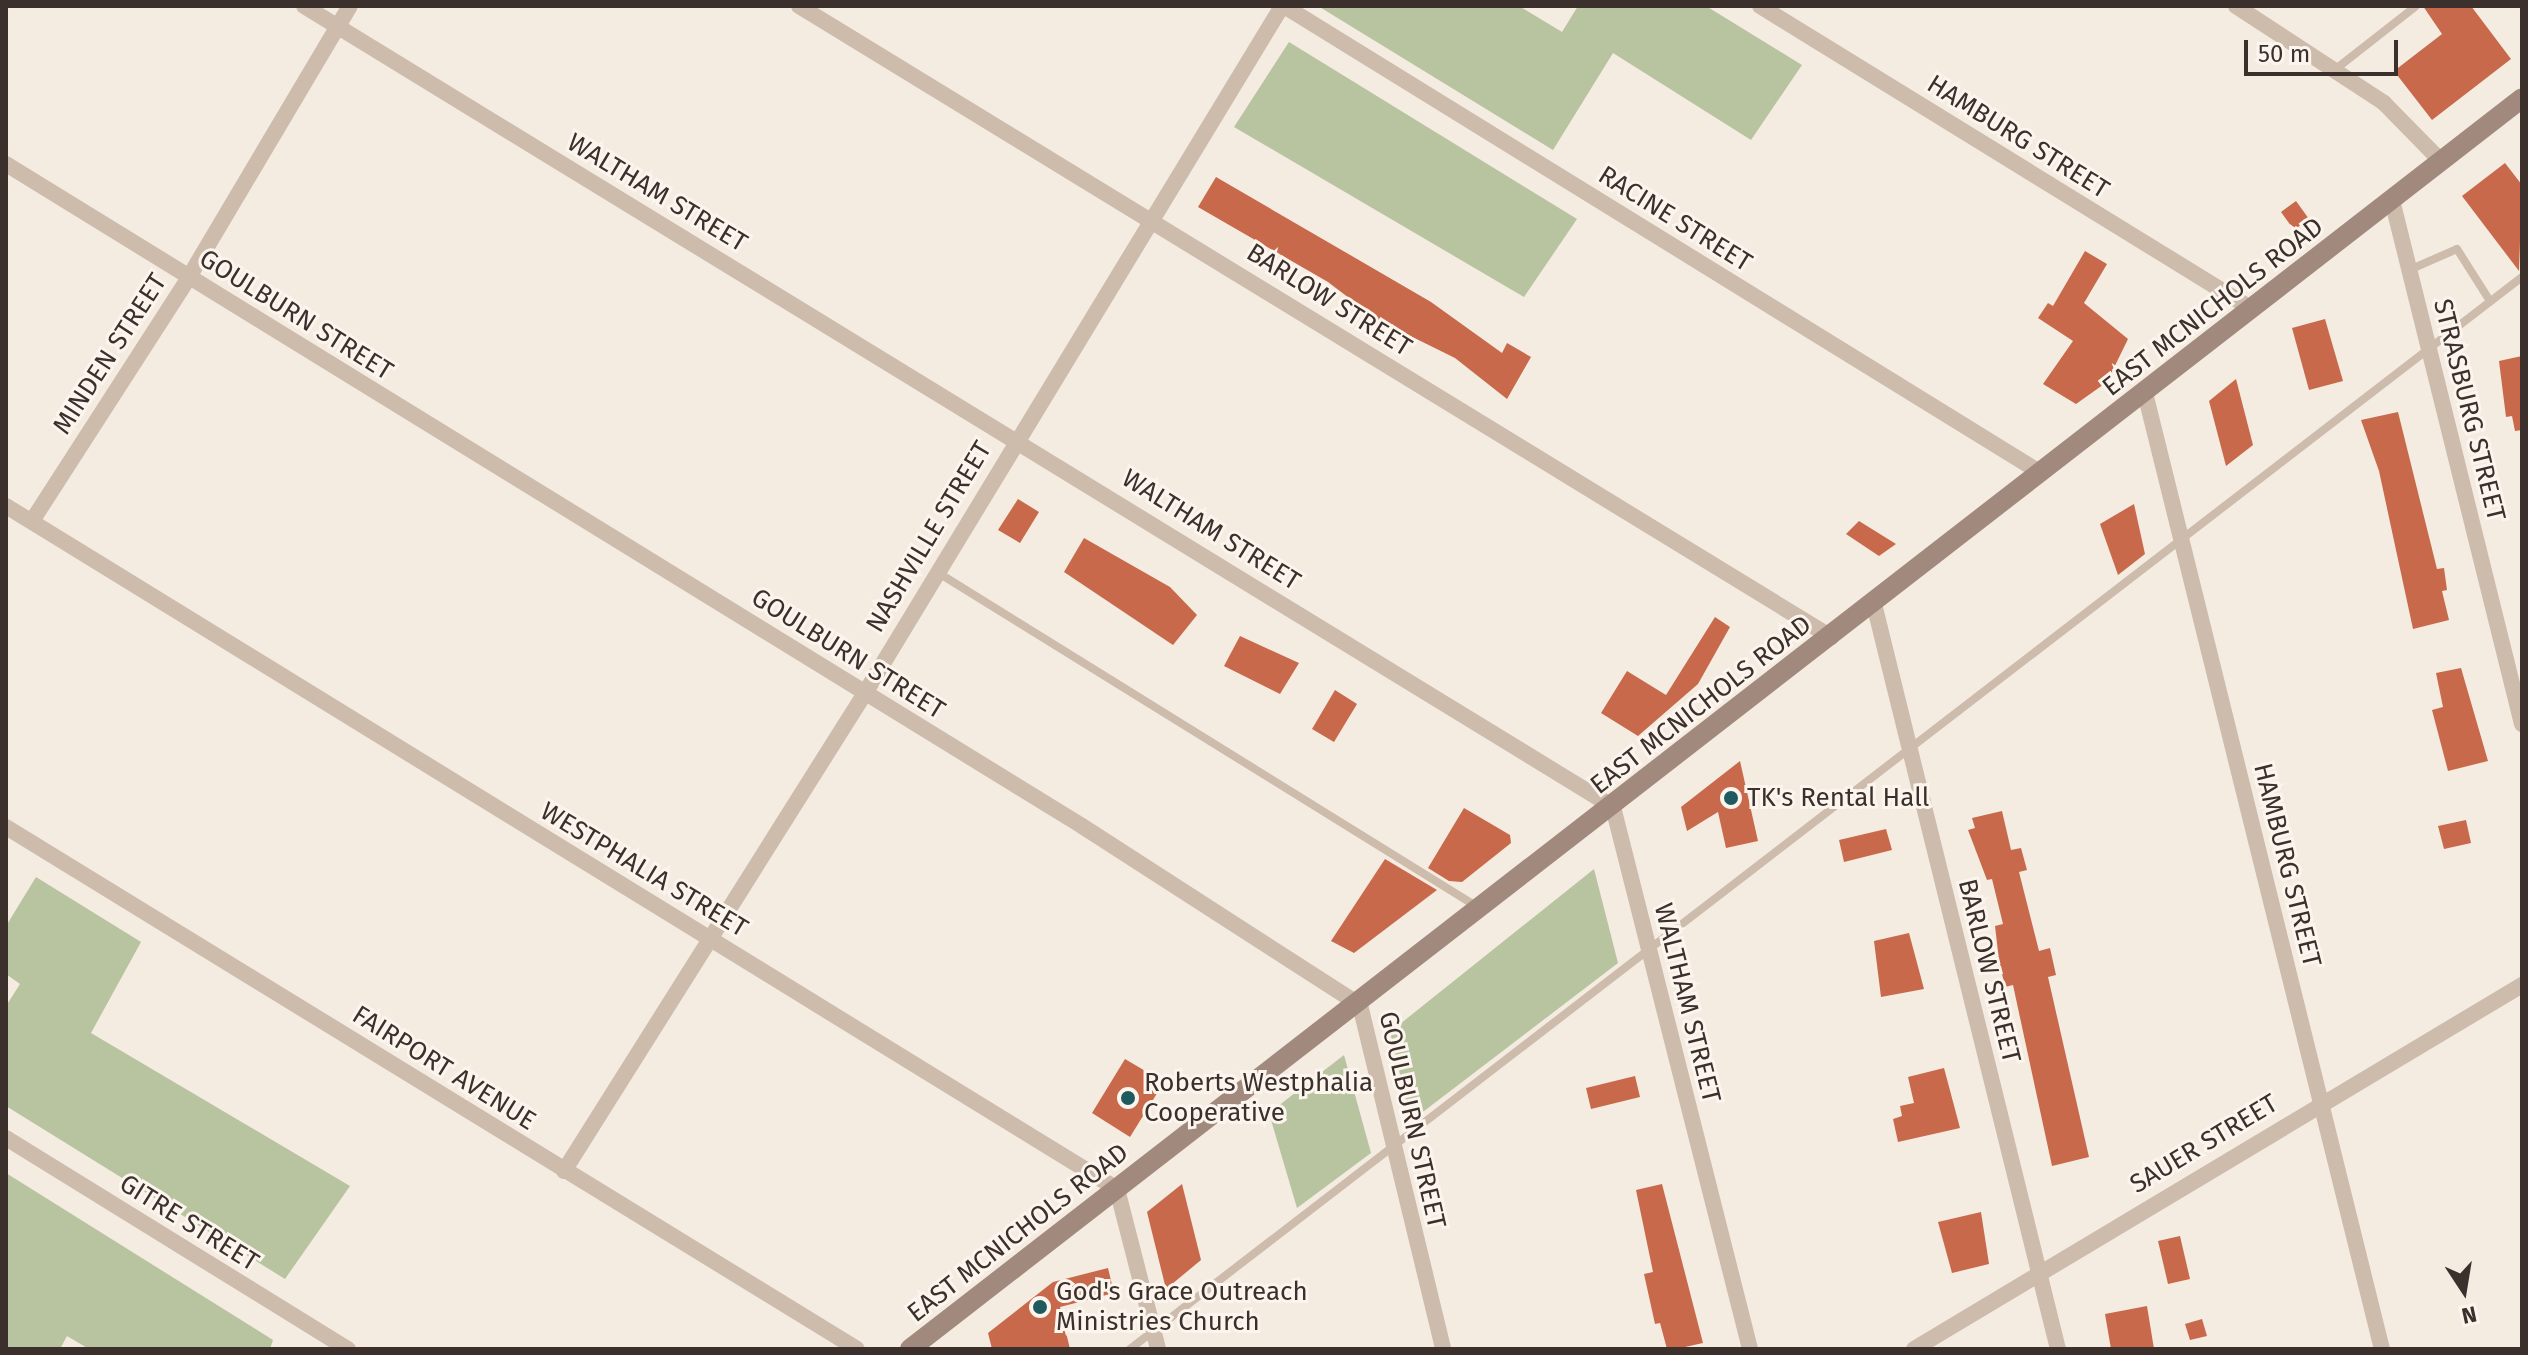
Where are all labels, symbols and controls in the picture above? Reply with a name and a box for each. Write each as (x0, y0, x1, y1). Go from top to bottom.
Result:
scale bar (2248, 24, 2402, 74)
text: 50 m (2258, 40, 2310, 68)
street label: HAMBURG STREET (1921, 68, 2115, 206)
street label: WALTHAM STREET (561, 127, 753, 259)
street label: RACINE STREET (1592, 159, 1758, 279)
street label: EAST MCNICHOLS ROAD (2096, 211, 2330, 403)
street label: BARLOW STREET (1241, 237, 1417, 363)
street label: GOULBURN STREET (194, 243, 398, 387)
street label: MINDEN STREET (47, 268, 173, 440)
street label: STRASBURG STREET (2426, 296, 2512, 524)
street label: NASHVILLE STREET (860, 436, 998, 638)
street label: WALTHAM STREET (1116, 463, 1306, 597)
street label: GOULBURN STREET (746, 582, 950, 726)
street label: EAST MCNICHOLS ROAD (1584, 609, 1818, 801)
street label: HAMBURG STREET (2247, 760, 2327, 970)
place label: TK's Rental Hall (1747, 782, 1929, 814)
marker: TK's Rental Hall (1722, 789, 1740, 807)
street label: WESTPHALIA STREET (535, 796, 753, 944)
street label: BARLOW STREET (1951, 876, 2027, 1066)
street label: WALTHAM STREET (1647, 900, 1727, 1106)
street label: FAIRPORT AVENUE (347, 999, 541, 1137)
street label: GOULBURN STREET (1372, 1008, 1452, 1232)
place label: Roberts Westphalia Cooperative (1144, 1067, 1373, 1128)
street label: SAUER STREET (2125, 1088, 2283, 1200)
marker: Roberts Westphalia Cooperative (1119, 1089, 1137, 1107)
street label: EAST MCNICHOLS ROAD (901, 1137, 1135, 1329)
street label: GITRE STREET (114, 1168, 264, 1278)
north arrow (2424, 1251, 2504, 1331)
place label: God's Grace Outreach Ministries Church (1056, 1276, 1308, 1338)
marker: God's Grace Outreach Ministries Church (1031, 1298, 1049, 1316)
text: N (2459, 1300, 2479, 1330)

